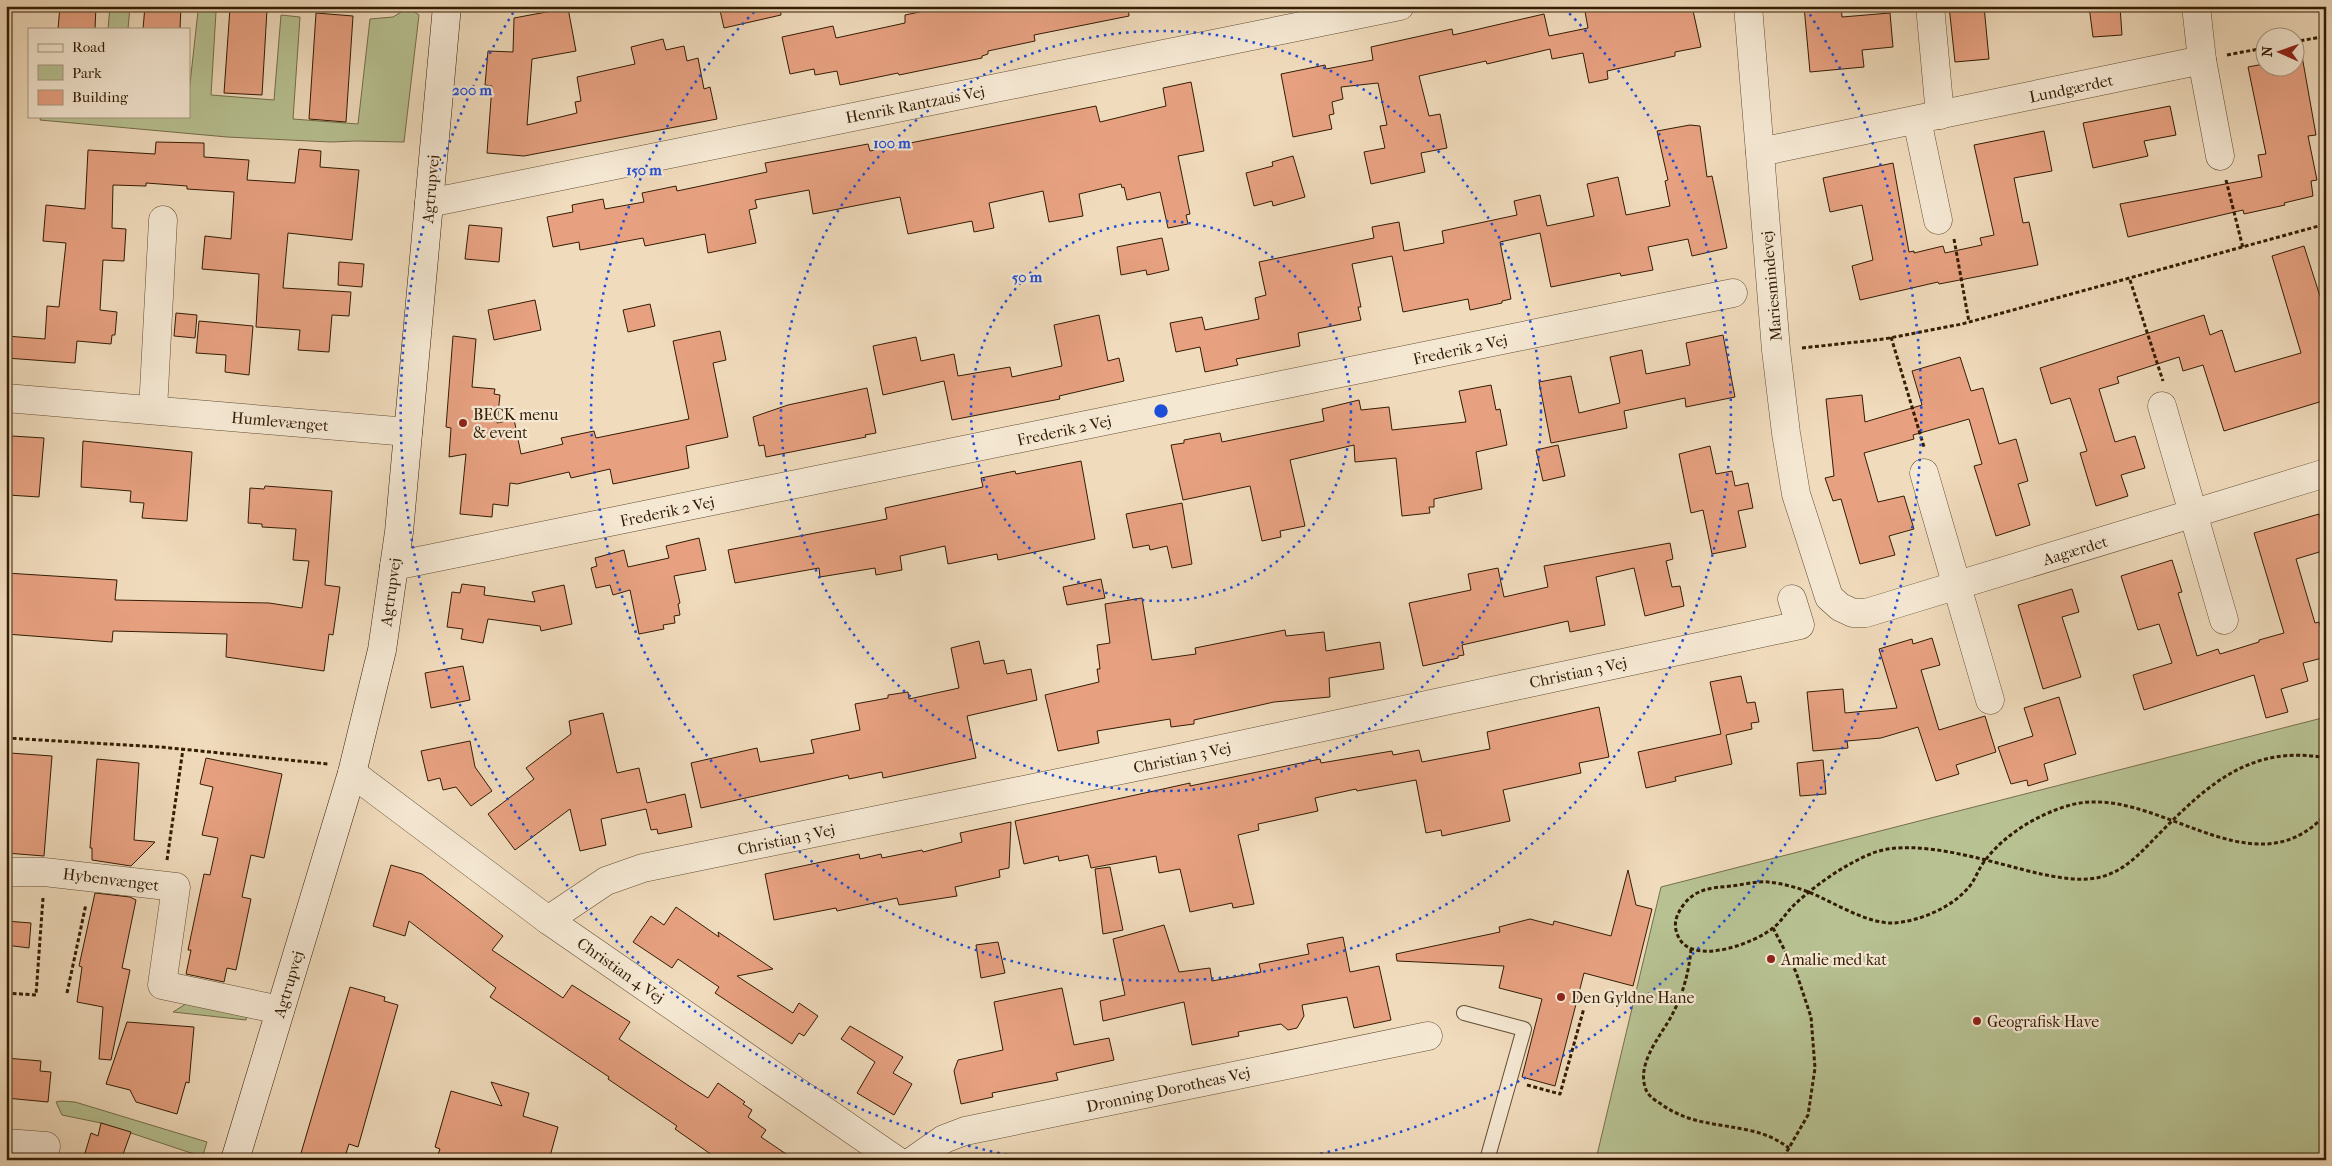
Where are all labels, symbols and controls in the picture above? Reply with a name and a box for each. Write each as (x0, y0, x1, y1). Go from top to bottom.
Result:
legend (28, 28, 190, 118)
north arrow (2254, 28, 2304, 78)
text: Road (72, 38, 106, 56)
text: N (2259, 46, 2276, 57)
text: Park (72, 64, 102, 82)
street label: Lundgærdet (2027, 70, 2115, 107)
text: 200 m (452, 81, 492, 99)
street label: Henrik Rantzaus Vej (844, 82, 986, 127)
text: Building (72, 88, 129, 106)
text: 100 m (873, 134, 911, 152)
street label: Agtrupvej (418, 154, 443, 225)
text: 150 m (626, 161, 662, 179)
street label: Mariesmindevej (1757, 230, 1786, 342)
text: 50 m (1012, 268, 1043, 286)
street label: Frederik 2 Vej (1411, 330, 1509, 369)
centre of rings (1152, 402, 1170, 420)
place label: BECK menu & event (473, 405, 558, 442)
street label: Humlevænget (230, 408, 330, 435)
street label: Frederik 2 Vej (1015, 411, 1113, 450)
marker: BECK menu & event (457, 417, 469, 429)
street label: Frederik 2 Vej (618, 492, 716, 531)
street label: Aagærdet (2040, 532, 2110, 570)
street label: Agtrupvej (376, 557, 405, 628)
street label: Christian 3 Vej (1528, 653, 1629, 692)
street label: Christian 3 Vej (1132, 738, 1233, 777)
street label: Christian 3 Vej (736, 820, 837, 859)
street label: Hybenvænget (62, 864, 160, 895)
street label: Christian 4 Vej (573, 933, 668, 1007)
street label: Agtrupvej (269, 948, 308, 1021)
place label: Amalie med kat (1780, 950, 1887, 969)
marker: Amalie med kat (1765, 953, 1777, 965)
place label: Den Gyldne Hane (1571, 988, 1694, 1007)
marker: Den Gyldne Hane (1555, 991, 1567, 1003)
place label: Geografisk Have (1987, 1012, 2099, 1031)
marker: Geografisk Have (1971, 1015, 1983, 1027)
street label: Dronning Dorotheas Vej (1084, 1063, 1252, 1116)

